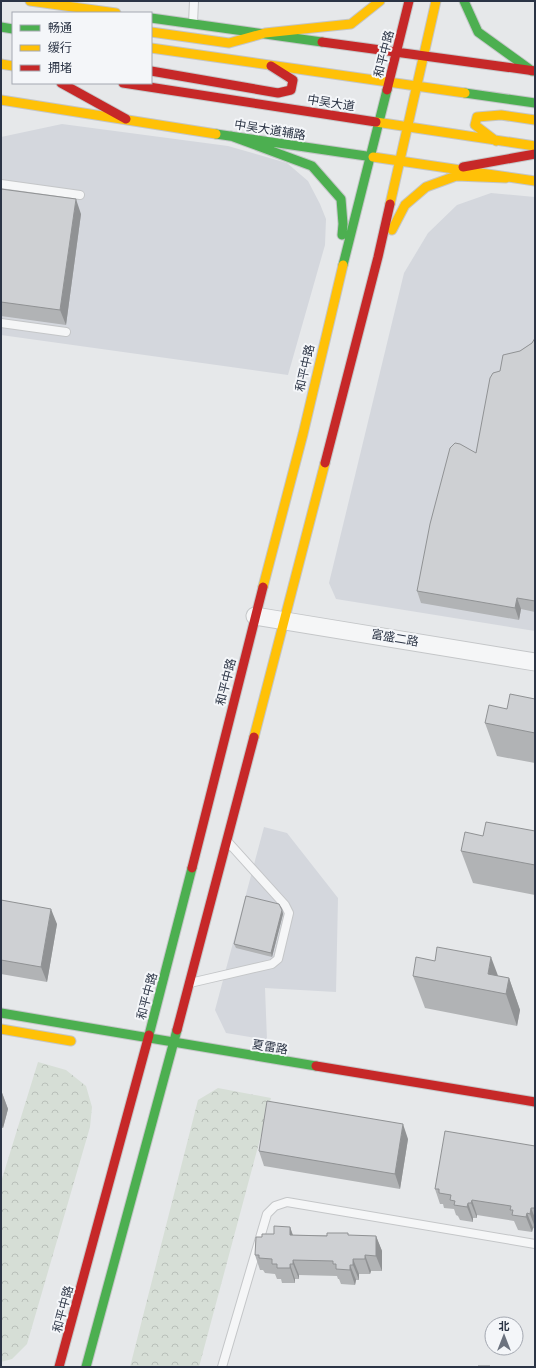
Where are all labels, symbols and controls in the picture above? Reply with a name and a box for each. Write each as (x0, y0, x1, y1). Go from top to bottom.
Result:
legend (12, 12, 152, 84)
text: 畅通 (48, 21, 72, 35)
street label: 和平中路 (371, 29, 397, 79)
text: 缓行 (48, 41, 72, 55)
text: 拥堵 (48, 61, 72, 75)
street label: 中吴大道 (306, 92, 356, 114)
street label: 中吴大道辅路 (233, 117, 307, 143)
street label: 和平中路 (293, 343, 317, 393)
street label: 富盛二路 (370, 627, 420, 649)
street label: 和平中路 (213, 657, 239, 707)
street label: 和平中路 (134, 971, 160, 1021)
street label: 夏雷路 (251, 1037, 289, 1057)
street label: 和平中路 (50, 1284, 76, 1334)
north arrow (484, 1316, 524, 1356)
text: 北 (499, 1320, 510, 1333)

